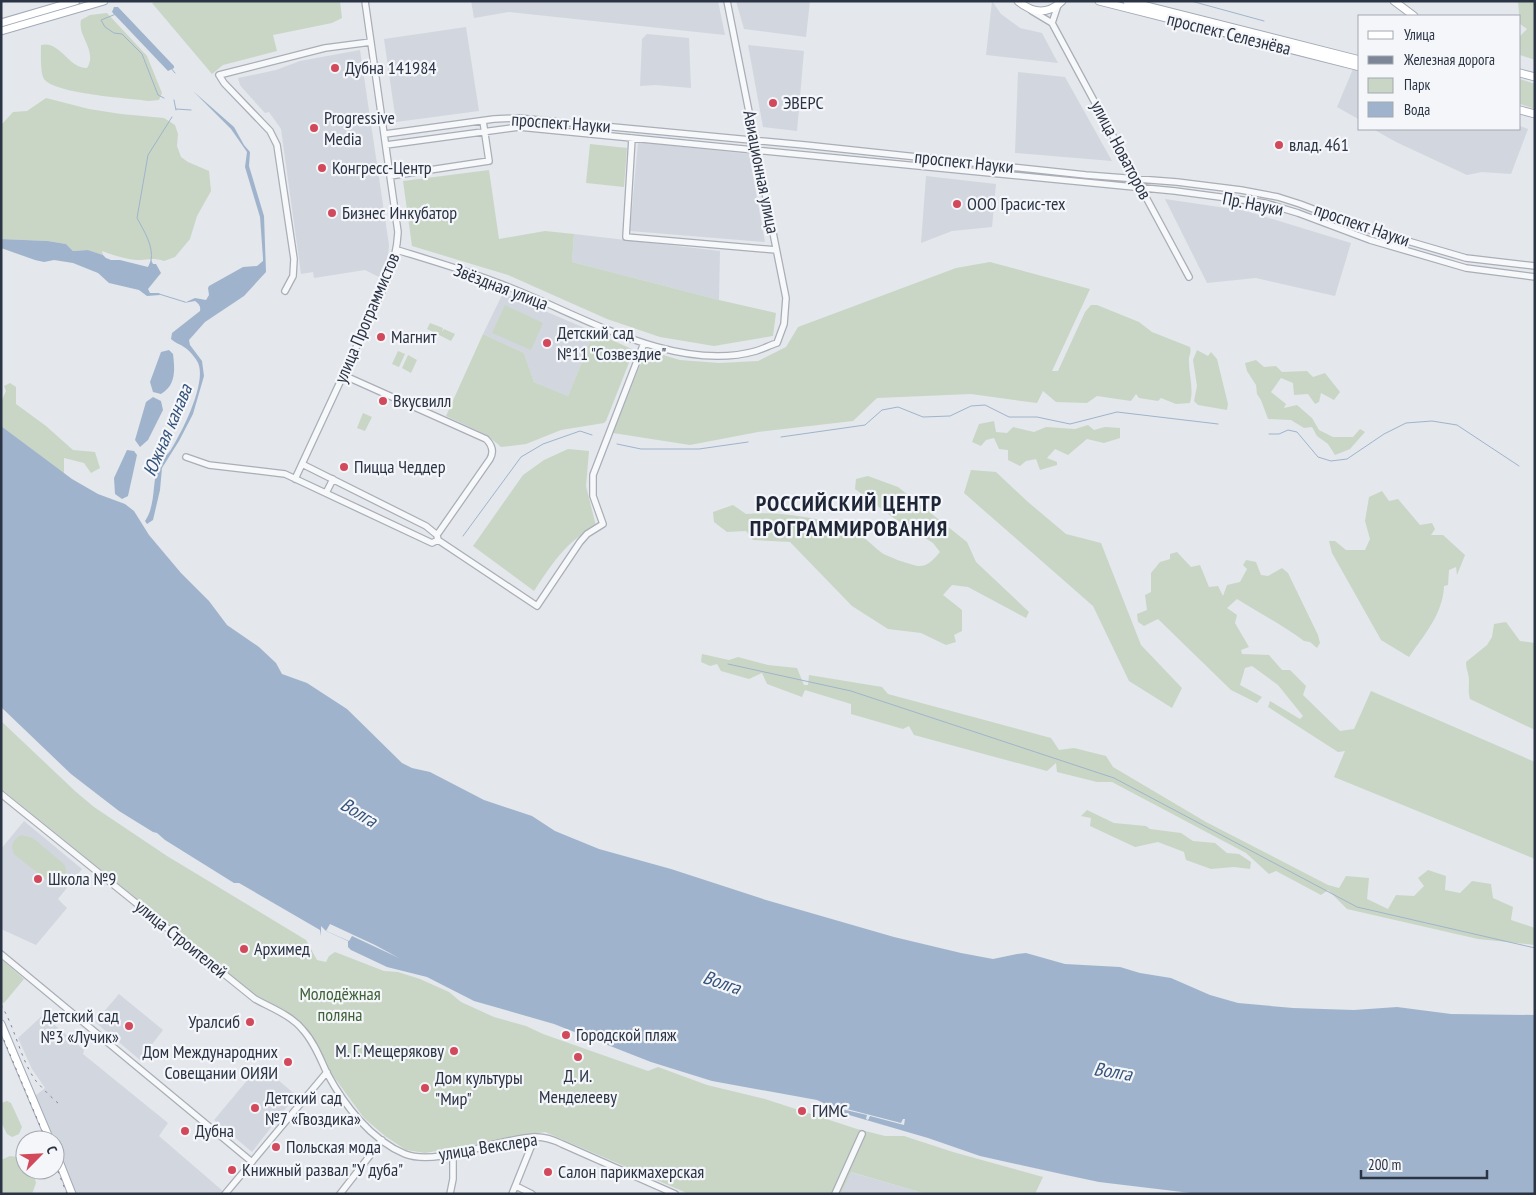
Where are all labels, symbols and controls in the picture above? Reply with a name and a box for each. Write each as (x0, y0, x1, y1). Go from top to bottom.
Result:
street label: проспект Селезнёва (1165, 7, 1293, 60)
legend (1358, 15, 1521, 130)
text: Улица (1404, 25, 1435, 44)
text: Железная дорога (1403, 50, 1495, 69)
place label: Дубна 141984 (345, 56, 436, 79)
marker: Дубна 141984 (329, 62, 341, 74)
text: Парк (1404, 75, 1430, 94)
place label: ЭВЕРС (783, 91, 824, 114)
street label: улица Новаторов (1086, 96, 1157, 203)
marker: ЭВЕРС (767, 97, 779, 109)
text: Вода (1404, 100, 1430, 119)
place label: Progressive Media (324, 106, 395, 150)
street label: проспект Науки (511, 108, 611, 137)
street label: Авиационная улица (738, 108, 785, 235)
marker: Progressive Media (308, 122, 320, 134)
place label: влад. 461 (1289, 133, 1349, 156)
marker: влад. 461 (1273, 139, 1285, 151)
street label: проспект Науки (913, 145, 1015, 178)
place label: Конгресс-Центр (332, 156, 432, 179)
marker: Конгресс-Центр (316, 162, 328, 174)
street label: Пр. Науки (1221, 186, 1286, 221)
place label: ООО Грасис-тех (967, 192, 1066, 215)
street label: проспект Науки (1311, 197, 1413, 252)
marker: ООО Грасис-тех (951, 198, 963, 210)
place label: Бизнес Инкубатор (342, 201, 457, 224)
marker: Бизнес Инкубатор (326, 207, 338, 219)
street label: улица Программистов (329, 249, 404, 387)
street label: Звёздная улица (451, 258, 552, 315)
place label: Детский сад №11 "Созвездие" (557, 321, 666, 365)
place label: Магнит (391, 325, 437, 348)
marker: Магнит (375, 331, 387, 343)
marker: Детский сад №11 "Созвездие" (541, 337, 553, 349)
water label: Южная канава (137, 379, 198, 479)
place label: Вкусвилл (393, 389, 451, 412)
marker: Вкусвилл (377, 395, 389, 407)
place label: Пицца Чеддер (354, 455, 446, 478)
marker: Пицца Чеддер (338, 461, 350, 473)
district label: РОССИЙСКИЙ ЦЕНТР ПРОГРАММИРОВАНИЯ (750, 489, 948, 542)
water label: Волга (336, 792, 383, 833)
place label: Школа №9 (48, 867, 116, 890)
marker: Школа №9 (32, 873, 44, 885)
street label: улица Строителей (130, 894, 232, 983)
place label: Архимед (254, 937, 310, 960)
marker: Архимед (238, 943, 250, 955)
water label: Волга (700, 964, 745, 1000)
park label: Молодёжная поляна (299, 982, 381, 1026)
place label: Детский сад №3 «Лучик» (41, 1004, 119, 1048)
place label: Уралсиб (188, 1010, 240, 1033)
marker: Уралсиб (244, 1016, 256, 1028)
marker: Детский сад №3 «Лучик» (123, 1020, 135, 1032)
place label: Городской пляж (576, 1023, 677, 1046)
marker: Городской пляж (560, 1029, 572, 1041)
place label: М. Г. Мещерякову (335, 1039, 444, 1062)
place label: Дом Международних Совещании ОИЯИ (142, 1040, 279, 1084)
marker: М. Г. Мещерякову (448, 1045, 460, 1057)
marker: Д. И. Менделееву (572, 1051, 584, 1063)
marker: Дом Международних Совещании ОИЯИ (282, 1056, 294, 1068)
water label: Волга (1092, 1056, 1135, 1086)
place label: Д. И. Менделееву (539, 1064, 617, 1108)
place label: Дом культуры "Мир" (435, 1066, 523, 1110)
marker: Дом культуры "Мир" (419, 1082, 431, 1094)
place label: Детский сад №7 «Гвоздика» (265, 1086, 361, 1130)
place label: ГИМС (812, 1099, 848, 1122)
marker: Детский сад №7 «Гвоздика» (249, 1102, 261, 1114)
marker: ГИМС (796, 1105, 808, 1117)
place label: Дубна (195, 1119, 234, 1142)
marker: Дубна (179, 1125, 191, 1137)
street label: улица Векслера (437, 1127, 539, 1166)
north arrow (15, 1130, 65, 1180)
place label: Польская мода (286, 1135, 381, 1158)
marker: Польская мода (270, 1141, 282, 1153)
text: С (42, 1143, 62, 1157)
scale bar (1361, 1148, 1487, 1180)
text: 200 m (1368, 1155, 1401, 1174)
place label: Книжный развал "У дуба" (242, 1158, 403, 1181)
place label: Салон парикмахерская (558, 1160, 704, 1183)
marker: Книжный развал "У дуба" (226, 1164, 238, 1176)
marker: Салон парикмахерская (542, 1166, 554, 1178)

